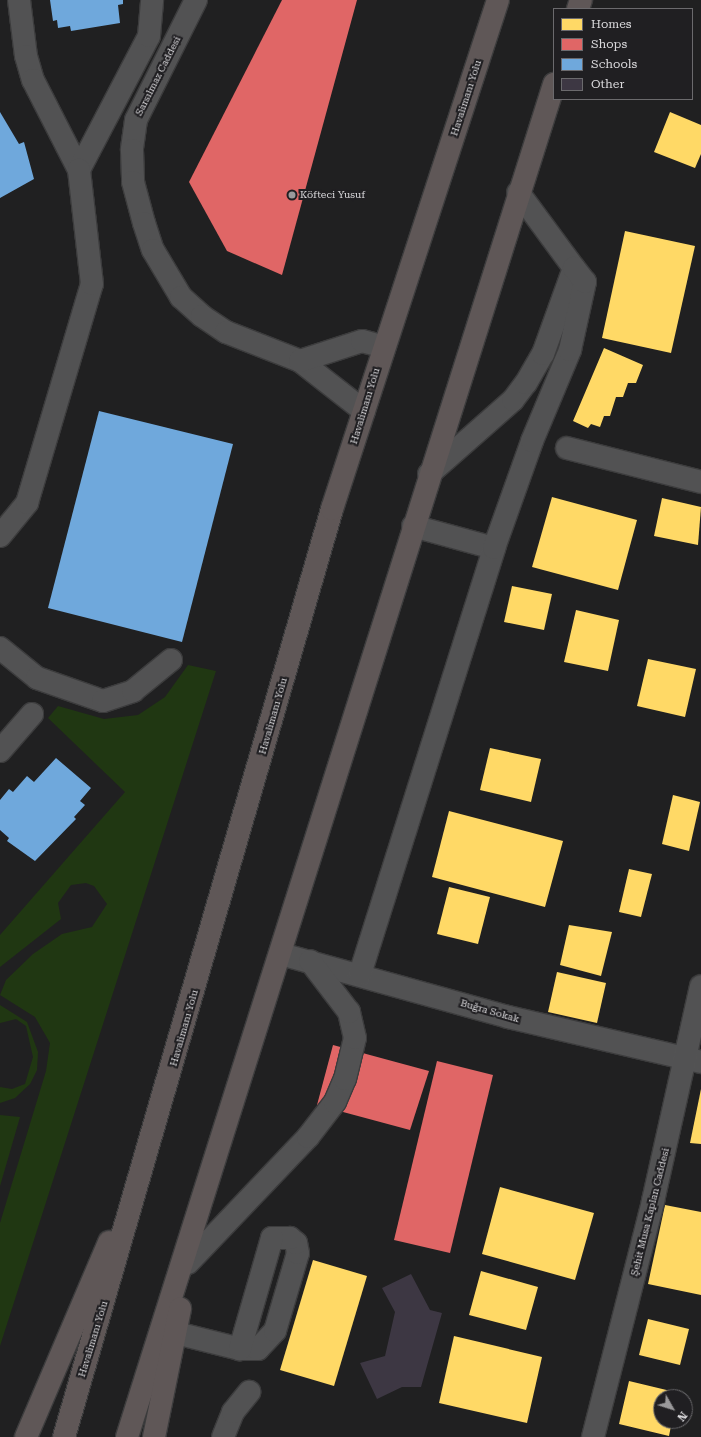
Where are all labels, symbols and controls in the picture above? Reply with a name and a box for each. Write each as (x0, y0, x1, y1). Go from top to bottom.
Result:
legend (553, 8, 693, 100)
text: Homes (591, 17, 631, 31)
street label: Sarsılmaz Caddesi (133, 34, 183, 118)
text: Shops (591, 37, 627, 51)
text: Schools (591, 57, 637, 71)
street label: Havalimanı Yolu (448, 59, 484, 137)
text: Other (591, 77, 624, 91)
place label: Köfteci Yusuf (300, 189, 365, 201)
marker: Köfteci Yusuf (287, 190, 297, 200)
street label: Havalimanı Yolu (348, 366, 382, 446)
street label: Havalimanı Yolu (256, 676, 290, 756)
street label: Havalimanı Yolu (167, 988, 201, 1068)
street label: Buğra Sokak (459, 997, 521, 1025)
street label: Şehit Musa Kaplan Caddesi (628, 1147, 672, 1277)
street label: Havalimanı Yolu (76, 1299, 110, 1379)
north arrow (653, 1389, 693, 1429)
text: N (674, 1409, 690, 1424)

